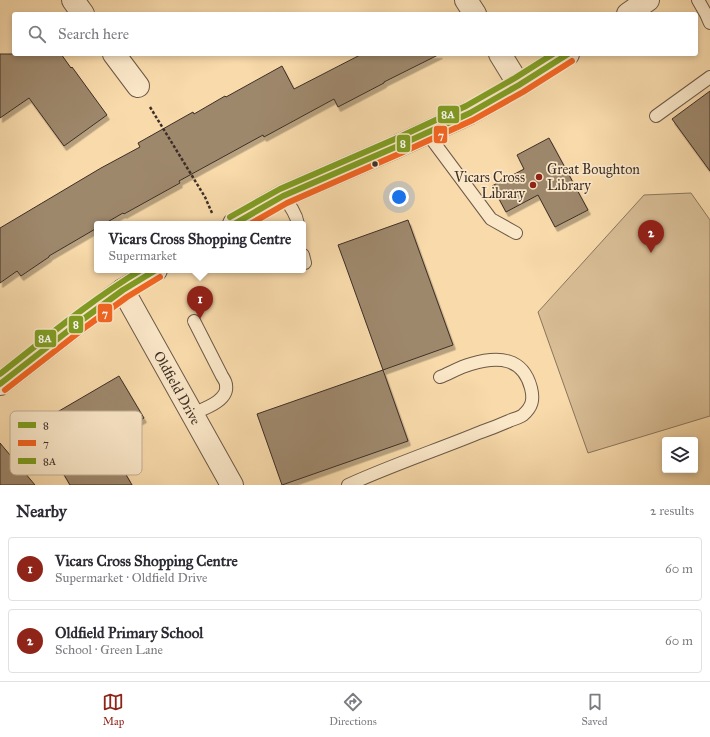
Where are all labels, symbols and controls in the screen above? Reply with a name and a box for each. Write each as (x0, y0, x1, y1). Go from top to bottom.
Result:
search box (12, 12, 698, 56)
icon: search (26, 23, 48, 45)
text: Search here (58, 25, 129, 43)
line badge: 8A (437, 105, 460, 124)
text: 8A (441, 108, 455, 121)
line badge: 7 (433, 125, 448, 144)
text: 7 (438, 129, 444, 142)
line badge: 8 (396, 134, 411, 153)
text: 8 (400, 137, 406, 150)
unlabelled marker (370, 159, 380, 169)
place label: Great Boughton Library (547, 161, 640, 194)
place label: Vicars Cross Library (453, 169, 525, 202)
marker: Great Boughton Library (534, 172, 544, 182)
marker: Vicars Cross Library (528, 180, 538, 190)
your location (389, 187, 409, 207)
pin: 2 (638, 220, 664, 253)
popup (94, 221, 306, 273)
text: Vicars Cross Shopping Centre (109, 230, 291, 248)
text: Supermarket (109, 248, 177, 264)
pin: 1 (187, 286, 213, 319)
line badge: 7 (97, 303, 113, 323)
text: 7 (102, 307, 108, 320)
line badge: 8 (68, 315, 84, 334)
text: 8 (73, 318, 79, 331)
line badge: 8A (34, 329, 57, 348)
text: 8A (38, 332, 52, 345)
street label: Oldfield Drive (150, 348, 204, 428)
legend (10, 411, 142, 475)
text: 8 (43, 419, 49, 432)
text: 7 (43, 437, 49, 450)
map controls (662, 437, 698, 473)
button: layers (662, 437, 698, 473)
text: 8A (43, 455, 57, 468)
text: Nearby (16, 501, 67, 522)
text: 2 results (650, 503, 694, 519)
text: Vicars Cross Shopping Centre (55, 552, 238, 570)
text: 1 (27, 561, 33, 577)
text: 60 m (665, 561, 693, 577)
text: Supermarket · Oldfield Drive (55, 570, 207, 586)
text: Oldfield Primary School (55, 624, 203, 642)
text: 2 (27, 633, 33, 649)
text: 60 m (665, 633, 693, 649)
text: School · Green Lane (55, 642, 163, 658)
tab: Map (102, 691, 124, 728)
tab: Directions (329, 691, 377, 728)
tab: Saved (581, 691, 608, 728)

